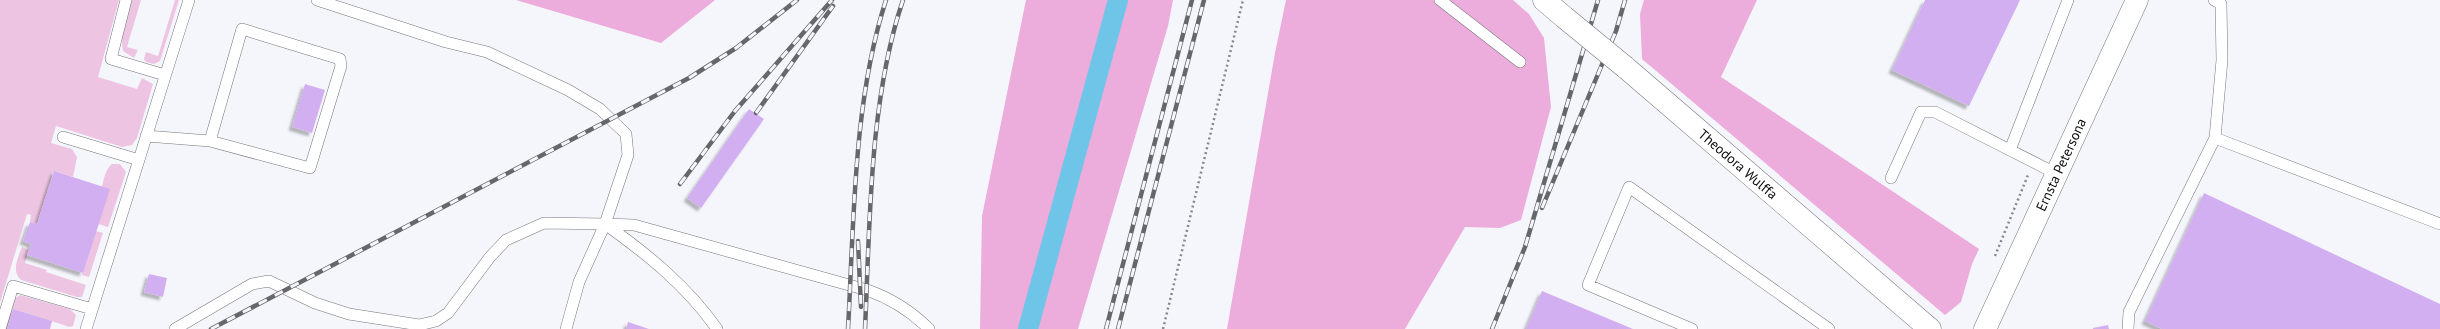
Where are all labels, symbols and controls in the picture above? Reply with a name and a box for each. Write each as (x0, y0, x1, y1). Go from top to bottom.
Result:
street label: Ernsta Petersona (2032, 115, 2090, 214)
street label: Theodora Wulffa (1695, 125, 1781, 203)

